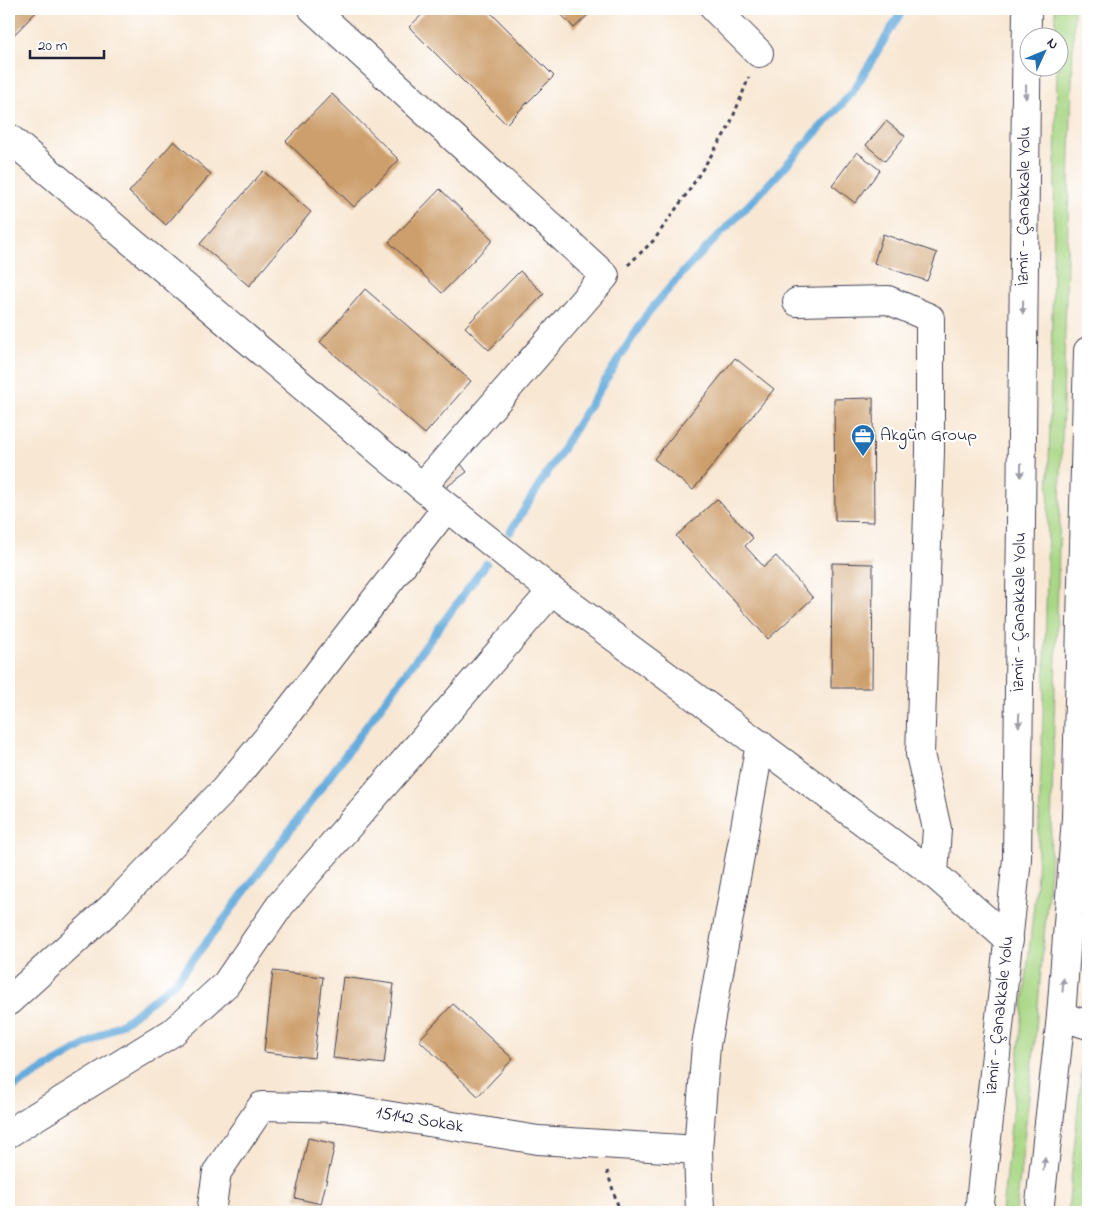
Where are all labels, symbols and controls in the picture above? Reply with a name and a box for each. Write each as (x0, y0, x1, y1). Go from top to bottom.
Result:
scale bar (30, 28, 104, 60)
north arrow (1020, 28, 1070, 78)
text: N (1041, 33, 1063, 55)
text: 20 m (38, 35, 68, 57)
one-way arrow (1022, 85, 1030, 101)
street label: İzmir - Çanakkale Yolu (1011, 126, 1039, 286)
one-way arrow (1019, 300, 1027, 316)
office icon: Akgün Group (850, 423, 876, 457)
place label: Akgün Group (880, 423, 977, 450)
one-way arrow (1017, 462, 1025, 478)
street label: İzmir - Çanakkale Yolu (1006, 532, 1034, 692)
one-way arrow (1015, 712, 1023, 728)
street label: İzmir - Çanakkale Yolu (979, 934, 1022, 1096)
one-way arrow (1060, 977, 1068, 993)
street label: 15142 Sokak (374, 1101, 466, 1141)
one-way arrow (1040, 1155, 1048, 1171)

